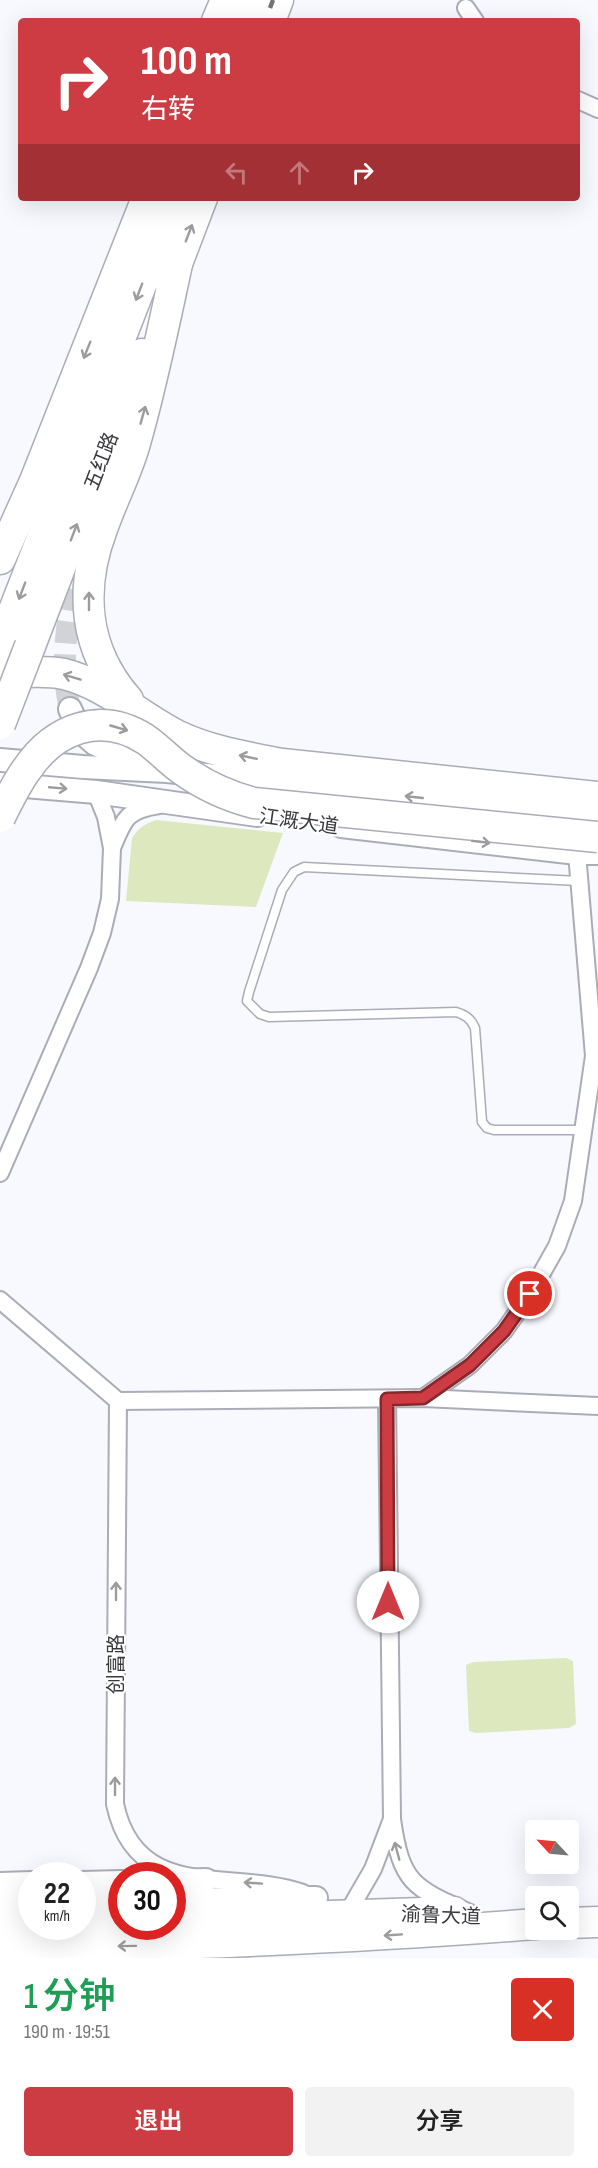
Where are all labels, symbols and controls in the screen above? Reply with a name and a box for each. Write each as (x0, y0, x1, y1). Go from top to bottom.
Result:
text: 100 m (141, 36, 232, 87)
icon: right (42, 42, 120, 120)
text: 右转 (141, 94, 195, 126)
icon: left (220, 156, 253, 189)
icon: ahead (283, 156, 316, 189)
icon: right (346, 156, 379, 189)
one-way arrow (184, 224, 195, 242)
one-way arrow (133, 282, 144, 301)
one-way arrow (81, 340, 92, 359)
one-way arrow (138, 406, 149, 425)
street label: 五红路 (80, 429, 124, 494)
one-way arrow (69, 523, 80, 542)
one-way arrow (16, 581, 27, 599)
one-way arrow (83, 591, 95, 611)
one-way arrow (63, 671, 82, 682)
one-way arrow (109, 723, 128, 734)
one-way arrow (239, 751, 258, 762)
one-way arrow (48, 783, 68, 794)
one-way arrow (405, 791, 425, 802)
street label: 江溉大道 (258, 805, 340, 839)
one-way arrow (470, 837, 490, 848)
pin (504, 1268, 555, 1319)
icon: arrive (513, 1277, 546, 1310)
position arrow (356, 1570, 420, 1634)
one-way arrow (110, 1581, 122, 1601)
street label: 创富路 (105, 1634, 129, 1694)
one-way arrow (109, 1776, 121, 1796)
north arrow (525, 1820, 579, 1874)
map controls (525, 1820, 579, 1940)
one-way arrow (391, 1842, 403, 1861)
speed limit sign: 30 (108, 1862, 186, 1940)
text: 22 (44, 1876, 70, 1912)
one-way arrow (243, 1877, 263, 1888)
button: search (525, 1886, 579, 1940)
street label: 渝鲁大道 (401, 1903, 481, 1929)
text: km/h (44, 1907, 70, 1926)
one-way arrow (384, 1929, 404, 1940)
one-way arrow (117, 1940, 137, 1952)
text: 1 分钟 (24, 1976, 115, 2019)
button: close (511, 1978, 574, 2041)
text: 190 m · 19:51 (24, 2020, 110, 2044)
button: 退出 (24, 2087, 293, 2156)
button: 分享 (305, 2087, 574, 2156)

